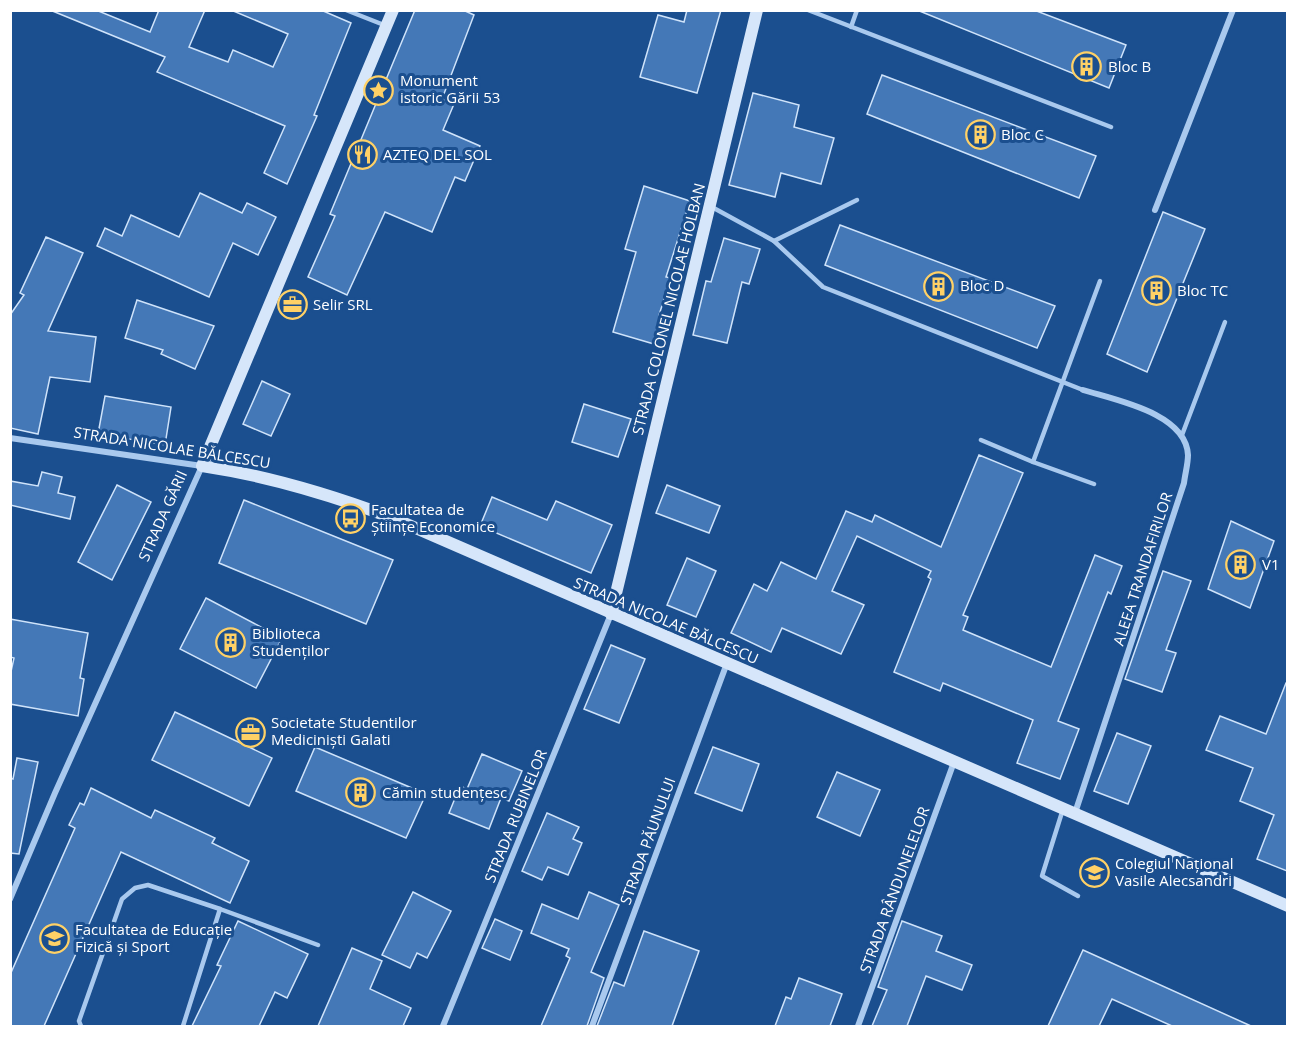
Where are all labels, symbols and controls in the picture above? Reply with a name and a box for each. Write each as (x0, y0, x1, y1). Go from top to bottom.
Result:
building icon: Bloc B (1071, 51, 1103, 83)
place label: Bloc B (1108, 56, 1151, 76)
place label: Monument istoric Gării 53 (400, 70, 500, 107)
place icon: Monument istoric Gării 53 (363, 74, 395, 106)
building icon: Bloc C (964, 119, 996, 151)
place label: Bloc C (1001, 124, 1044, 144)
restaurant icon: AZTEQ DEL SOL (346, 139, 378, 171)
place label: AZTEQ DEL SOL (383, 144, 492, 164)
street label: STRADA COLONEL NICOLAE HOLBAN (627, 181, 709, 437)
building icon: Bloc D (923, 270, 955, 302)
place label: Bloc D (960, 275, 1004, 295)
building icon: Bloc TC (1140, 275, 1172, 307)
place label: Bloc TC (1177, 280, 1228, 300)
office icon: Selir SRL (276, 289, 308, 321)
place label: Selir SRL (313, 294, 373, 314)
street label: STRADA NICOLAE BĂLCESCU (72, 422, 272, 472)
street label: STRADA GĂRII (133, 467, 191, 564)
street label: ALEEA TRANDAFIRILOR (1108, 489, 1177, 648)
place label: Facultatea de Științe Economice (371, 499, 495, 536)
bus stop icon: Facultatea de Științe Economice (334, 503, 366, 535)
building icon: V1 (1225, 549, 1257, 581)
place label: V1 (1262, 554, 1280, 574)
street label: STRADA NICOLAE BĂLCESCU (571, 572, 762, 668)
place label: Biblioteca Studenților (252, 623, 330, 660)
building icon: Biblioteca Studenților (215, 627, 247, 659)
place label: Societate Studentilor Mediciniști Galati (271, 712, 417, 749)
office icon: Societate Studentilor Mediciniști Galati (234, 716, 266, 748)
street label: STRADA RUBINELOR (479, 745, 551, 885)
street label: STRADA PĂUNULUI (615, 774, 679, 907)
building icon: Cămin studențesc (345, 777, 377, 809)
place label: Cămin studențesc (382, 782, 507, 802)
street label: STRADA RÂNDUNELELOR (855, 803, 934, 976)
place label: Colegiul Național Vasile Alecsandri (1115, 853, 1234, 890)
school or university icon: Colegiul Național Vasile Alecsandri (1078, 857, 1110, 889)
place label: Facultatea de Educație Fizică și Sport (75, 919, 232, 956)
school or university icon: Facultatea de Educație Fizică și Sport (38, 923, 70, 955)

